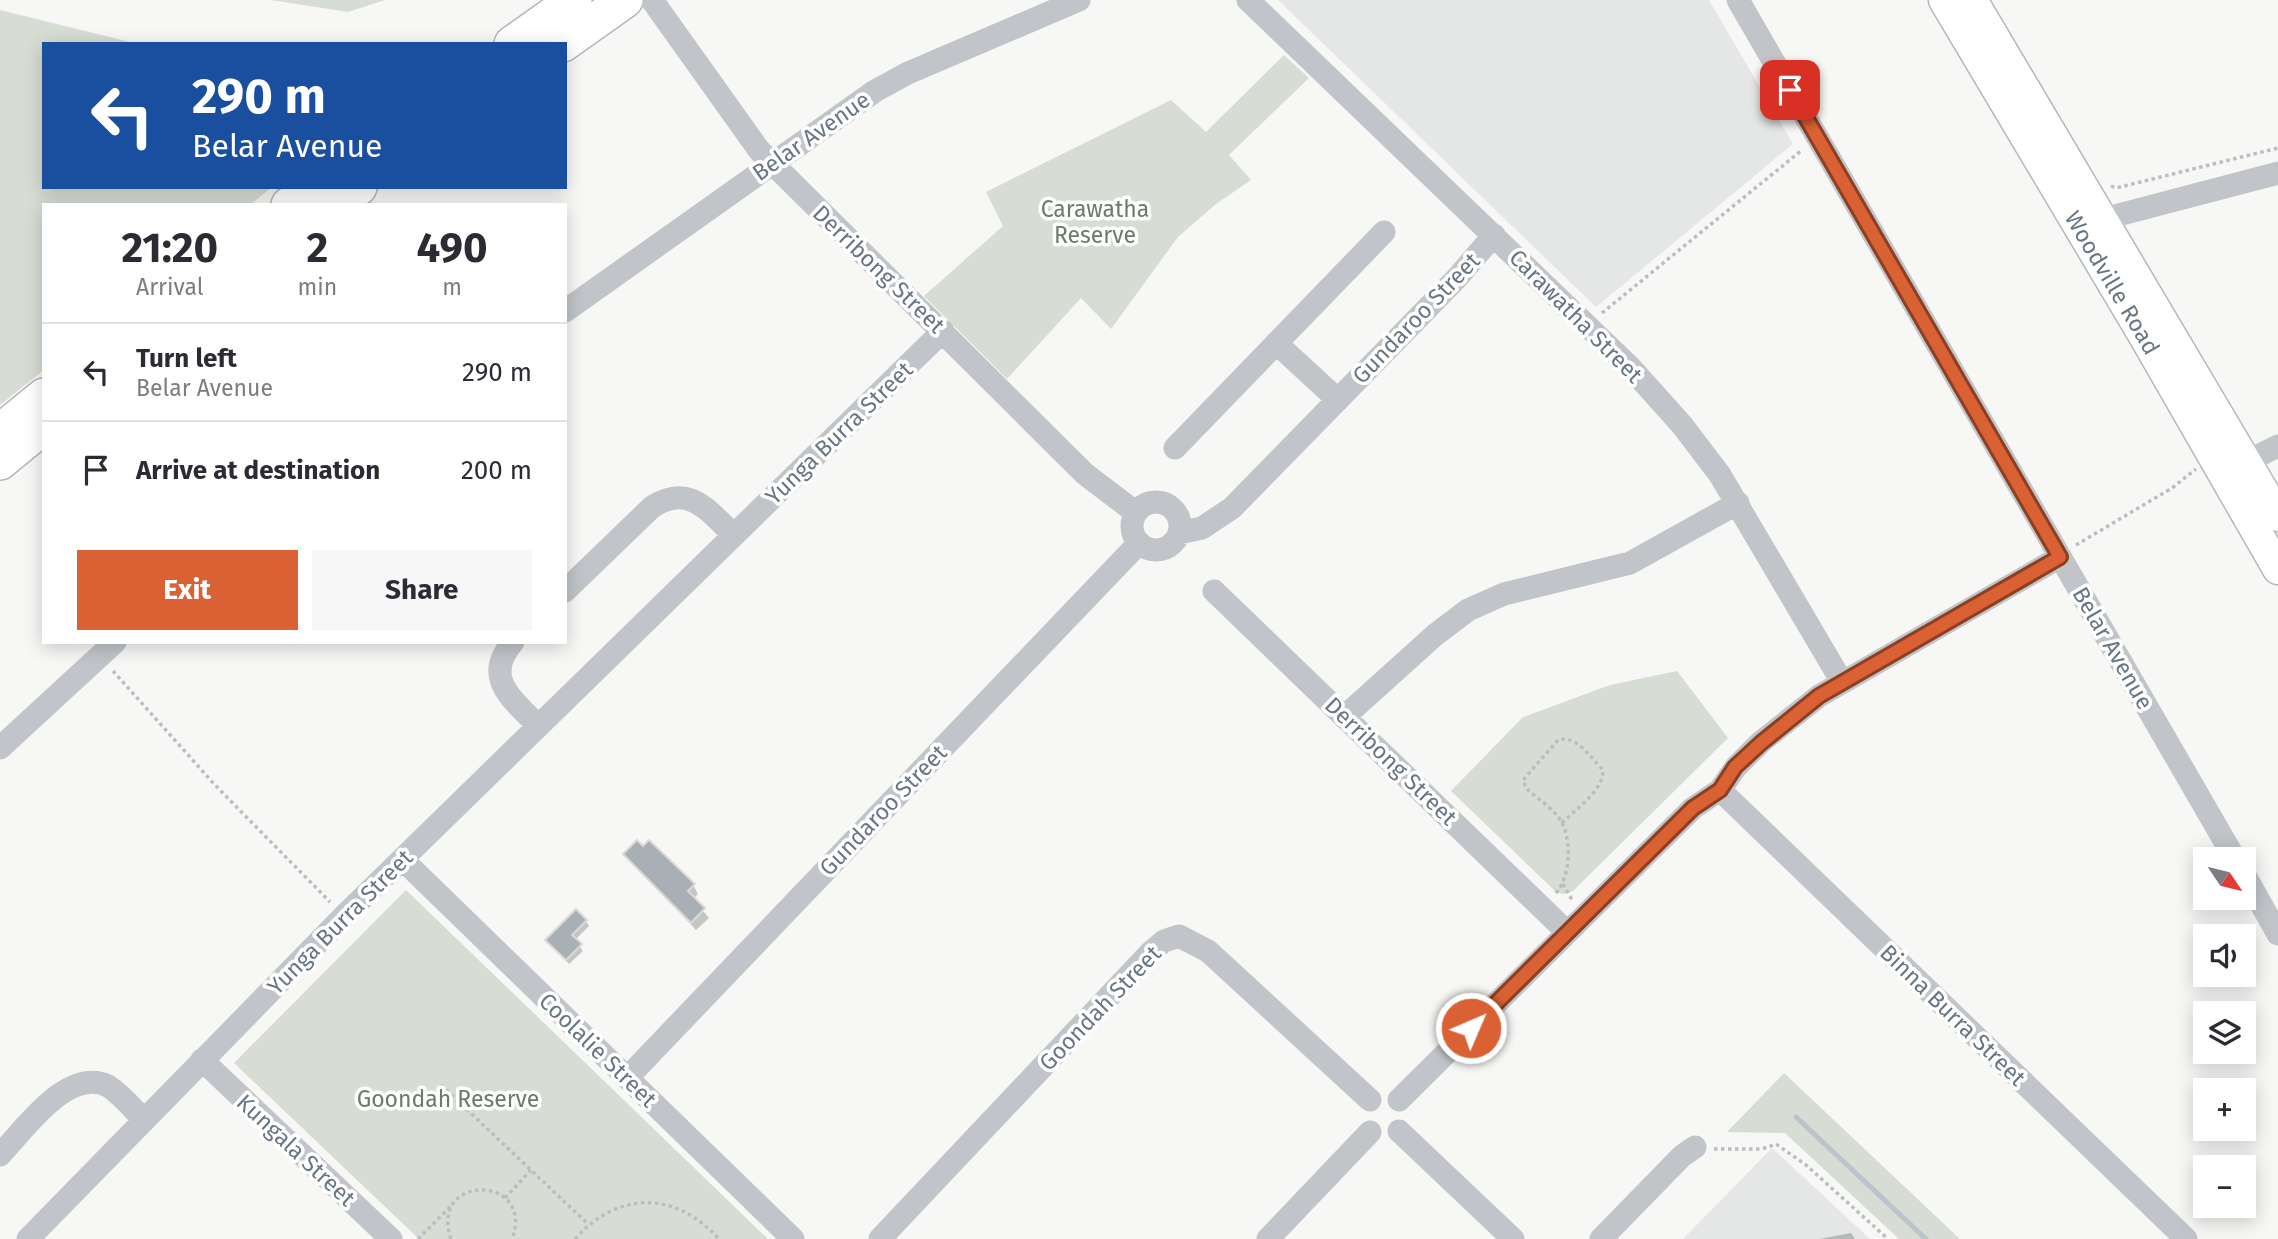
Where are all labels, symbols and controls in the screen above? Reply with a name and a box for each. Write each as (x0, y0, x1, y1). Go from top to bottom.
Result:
pin (1760, 60, 1820, 120)
text: 290 m (192, 67, 326, 126)
icon: left (77, 70, 168, 161)
icon: arrive (1771, 71, 1809, 109)
street label: Belar Avenue (747, 85, 875, 187)
text: Belar Avenue (192, 127, 383, 165)
park label: Carawatha Reserve (1041, 195, 1149, 249)
street label: Derribong Street (807, 199, 951, 340)
street label: Woodville Road (2059, 206, 2166, 360)
text: 21:20 (121, 223, 218, 273)
text: 2 (306, 223, 328, 273)
text: 490 (417, 223, 488, 273)
street label: Carawatha Street (1503, 243, 1649, 389)
street label: Gundaroo Street (1346, 246, 1486, 389)
text: Arrival (136, 273, 203, 301)
text: min (297, 273, 337, 301)
text: m (442, 273, 462, 301)
text: Turn left (136, 343, 237, 374)
icon: left (77, 353, 115, 391)
street label: Yunga Burra Street (760, 355, 919, 510)
text: 290 m (462, 357, 532, 388)
text: Belar Avenue (136, 374, 273, 402)
icon: arrive (77, 451, 115, 489)
text: Arrive at destination (136, 455, 380, 486)
text: 200 m (461, 455, 532, 486)
button: Exit (77, 550, 298, 630)
button: Share (312, 550, 532, 630)
street label: Belar Avenue (2067, 582, 2159, 714)
street label: Derribong Street (1319, 691, 1463, 832)
street label: Gundaroo Street (813, 738, 953, 881)
street label: Yunga Burra Street (262, 843, 419, 1000)
north arrow (2193, 847, 2256, 910)
map controls (2193, 847, 2256, 1218)
button: sound (2193, 924, 2256, 987)
street label: Binna Burra Street (1874, 938, 2032, 1092)
street label: Goondah Street (1033, 939, 1167, 1076)
street label: Coolalie Street (533, 987, 663, 1114)
position arrow (1434, 991, 1508, 1065)
button: layers (2193, 1001, 2256, 1064)
button: + (2193, 1078, 2256, 1141)
park label: Goondah Reserve (357, 1085, 539, 1113)
street label: Kungala Street (231, 1088, 362, 1212)
button: − (2193, 1155, 2256, 1218)

